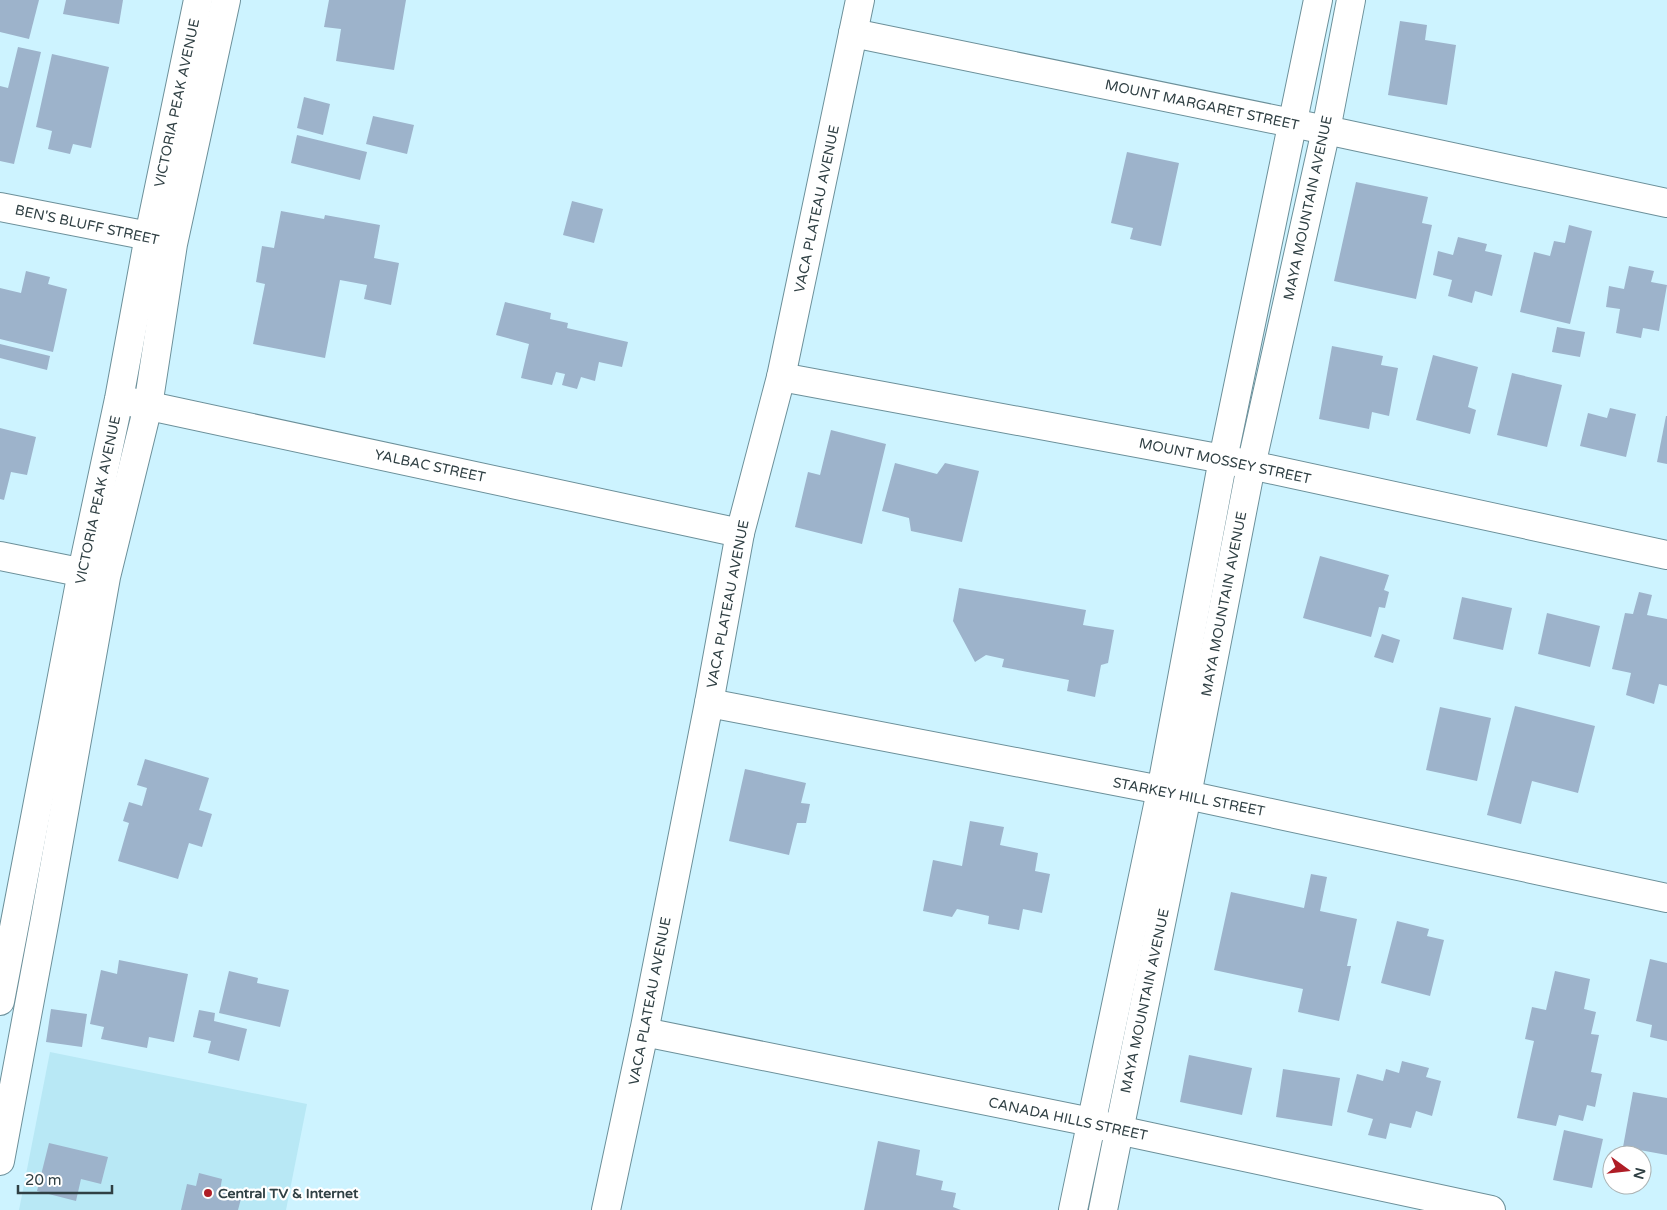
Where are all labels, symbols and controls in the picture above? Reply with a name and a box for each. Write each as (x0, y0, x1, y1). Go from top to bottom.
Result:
street label: VICTORIA PEAK AVENUE (151, 17, 203, 189)
street label: MOUNT MARGARET STREET (1103, 76, 1301, 134)
street label: MAYA MOUNTAIN AVENUE (1280, 114, 1336, 302)
street label: VACA PLATEAU AVENUE (791, 124, 843, 294)
street label: BEN'S BLUFF STREET (13, 201, 161, 249)
street label: VICTORIA PEAK AVENUE (72, 414, 124, 586)
street label: MOUNT MOSSEY STREET (1137, 434, 1313, 488)
street label: YALBAC STREET (373, 446, 487, 486)
street label: MAYA MOUNTAIN AVENUE (1198, 510, 1250, 698)
street label: VACA PLATEAU AVENUE (703, 518, 753, 690)
street label: STARKEY HILL STREET (1112, 774, 1267, 820)
street label: MAYA MOUNTAIN AVENUE (1117, 907, 1173, 1095)
street label: VACA PLATEAU AVENUE (625, 915, 675, 1087)
street label: CANADA HILLS STREET (987, 1094, 1150, 1144)
north arrow (1602, 1145, 1652, 1195)
scale bar (18, 1162, 111, 1194)
text: N (1629, 1166, 1649, 1181)
text: 20 m (25, 1171, 62, 1189)
place label: Central TV & Internet (218, 1185, 359, 1202)
marker: Central TV & Internet (202, 1187, 214, 1199)

